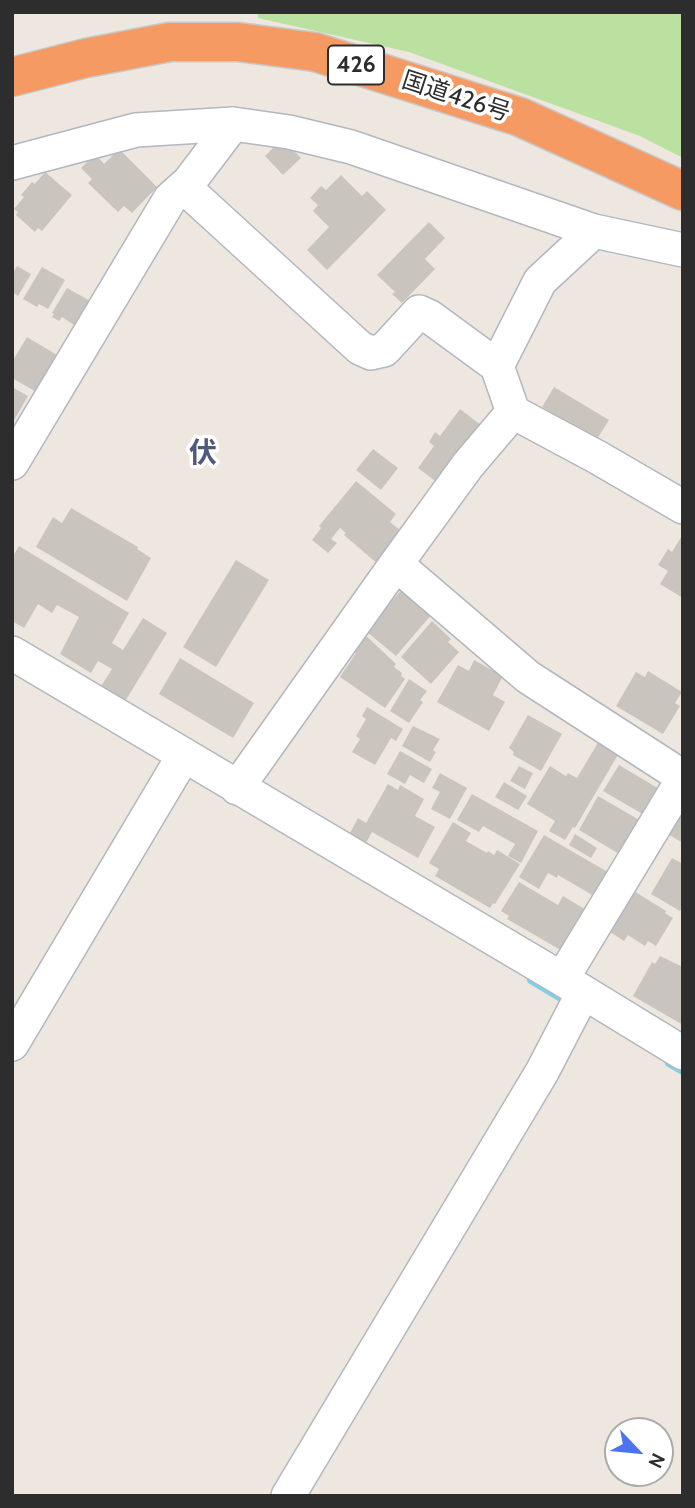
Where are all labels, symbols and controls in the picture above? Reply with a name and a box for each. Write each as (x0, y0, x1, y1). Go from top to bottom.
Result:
road number: 426 (328, 46, 384, 85)
street label: 国道426号 (398, 66, 514, 128)
district label: 伏 (189, 437, 217, 471)
north arrow (604, 1417, 674, 1487)
text: N (643, 1449, 670, 1472)

